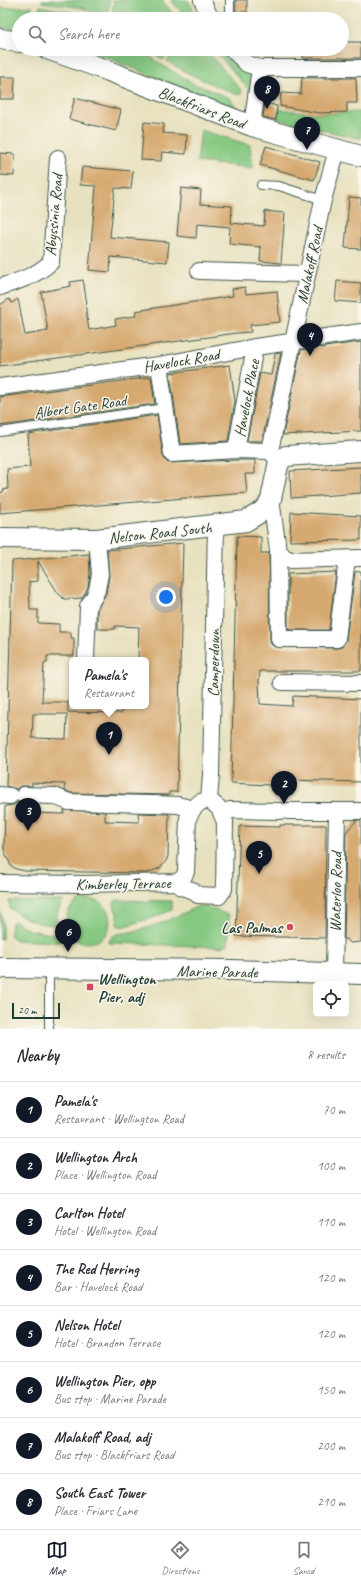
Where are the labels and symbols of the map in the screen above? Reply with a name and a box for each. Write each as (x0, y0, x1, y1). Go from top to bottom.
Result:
pin: 8 (254, 76, 280, 109)
street label: Blackfriars Road (155, 82, 250, 135)
pin: 7 (294, 117, 320, 150)
street label: Abyssinia Road (40, 171, 68, 257)
street label: Malakoff Road (292, 222, 328, 305)
pin: 4 (297, 323, 323, 356)
street label: Havelock Road (142, 344, 223, 378)
street label: Havelock Place (230, 356, 265, 439)
street label: Albert Gate Road (33, 390, 130, 423)
street label: Nelson Road South (108, 518, 213, 548)
your location (156, 587, 176, 607)
street label: Camperdown (203, 628, 225, 697)
pin: 1 (96, 722, 122, 755)
pin: 2 (271, 771, 297, 804)
pin: 3 (15, 798, 41, 831)
pin: 5 (246, 841, 272, 874)
street label: Waterloo Road (325, 849, 347, 932)
street label: Kimberley Terrace (75, 873, 173, 895)
place label: Las Palmas (221, 918, 283, 938)
pin: 6 (55, 919, 81, 952)
marker: Las Palmas (285, 922, 295, 932)
street label: Marine Parade (176, 961, 259, 983)
place label: Wellington Pier, adj (98, 969, 157, 1007)
marker: Wellington Pier, adj (85, 982, 95, 992)
scale bar (12, 1001, 60, 1020)

